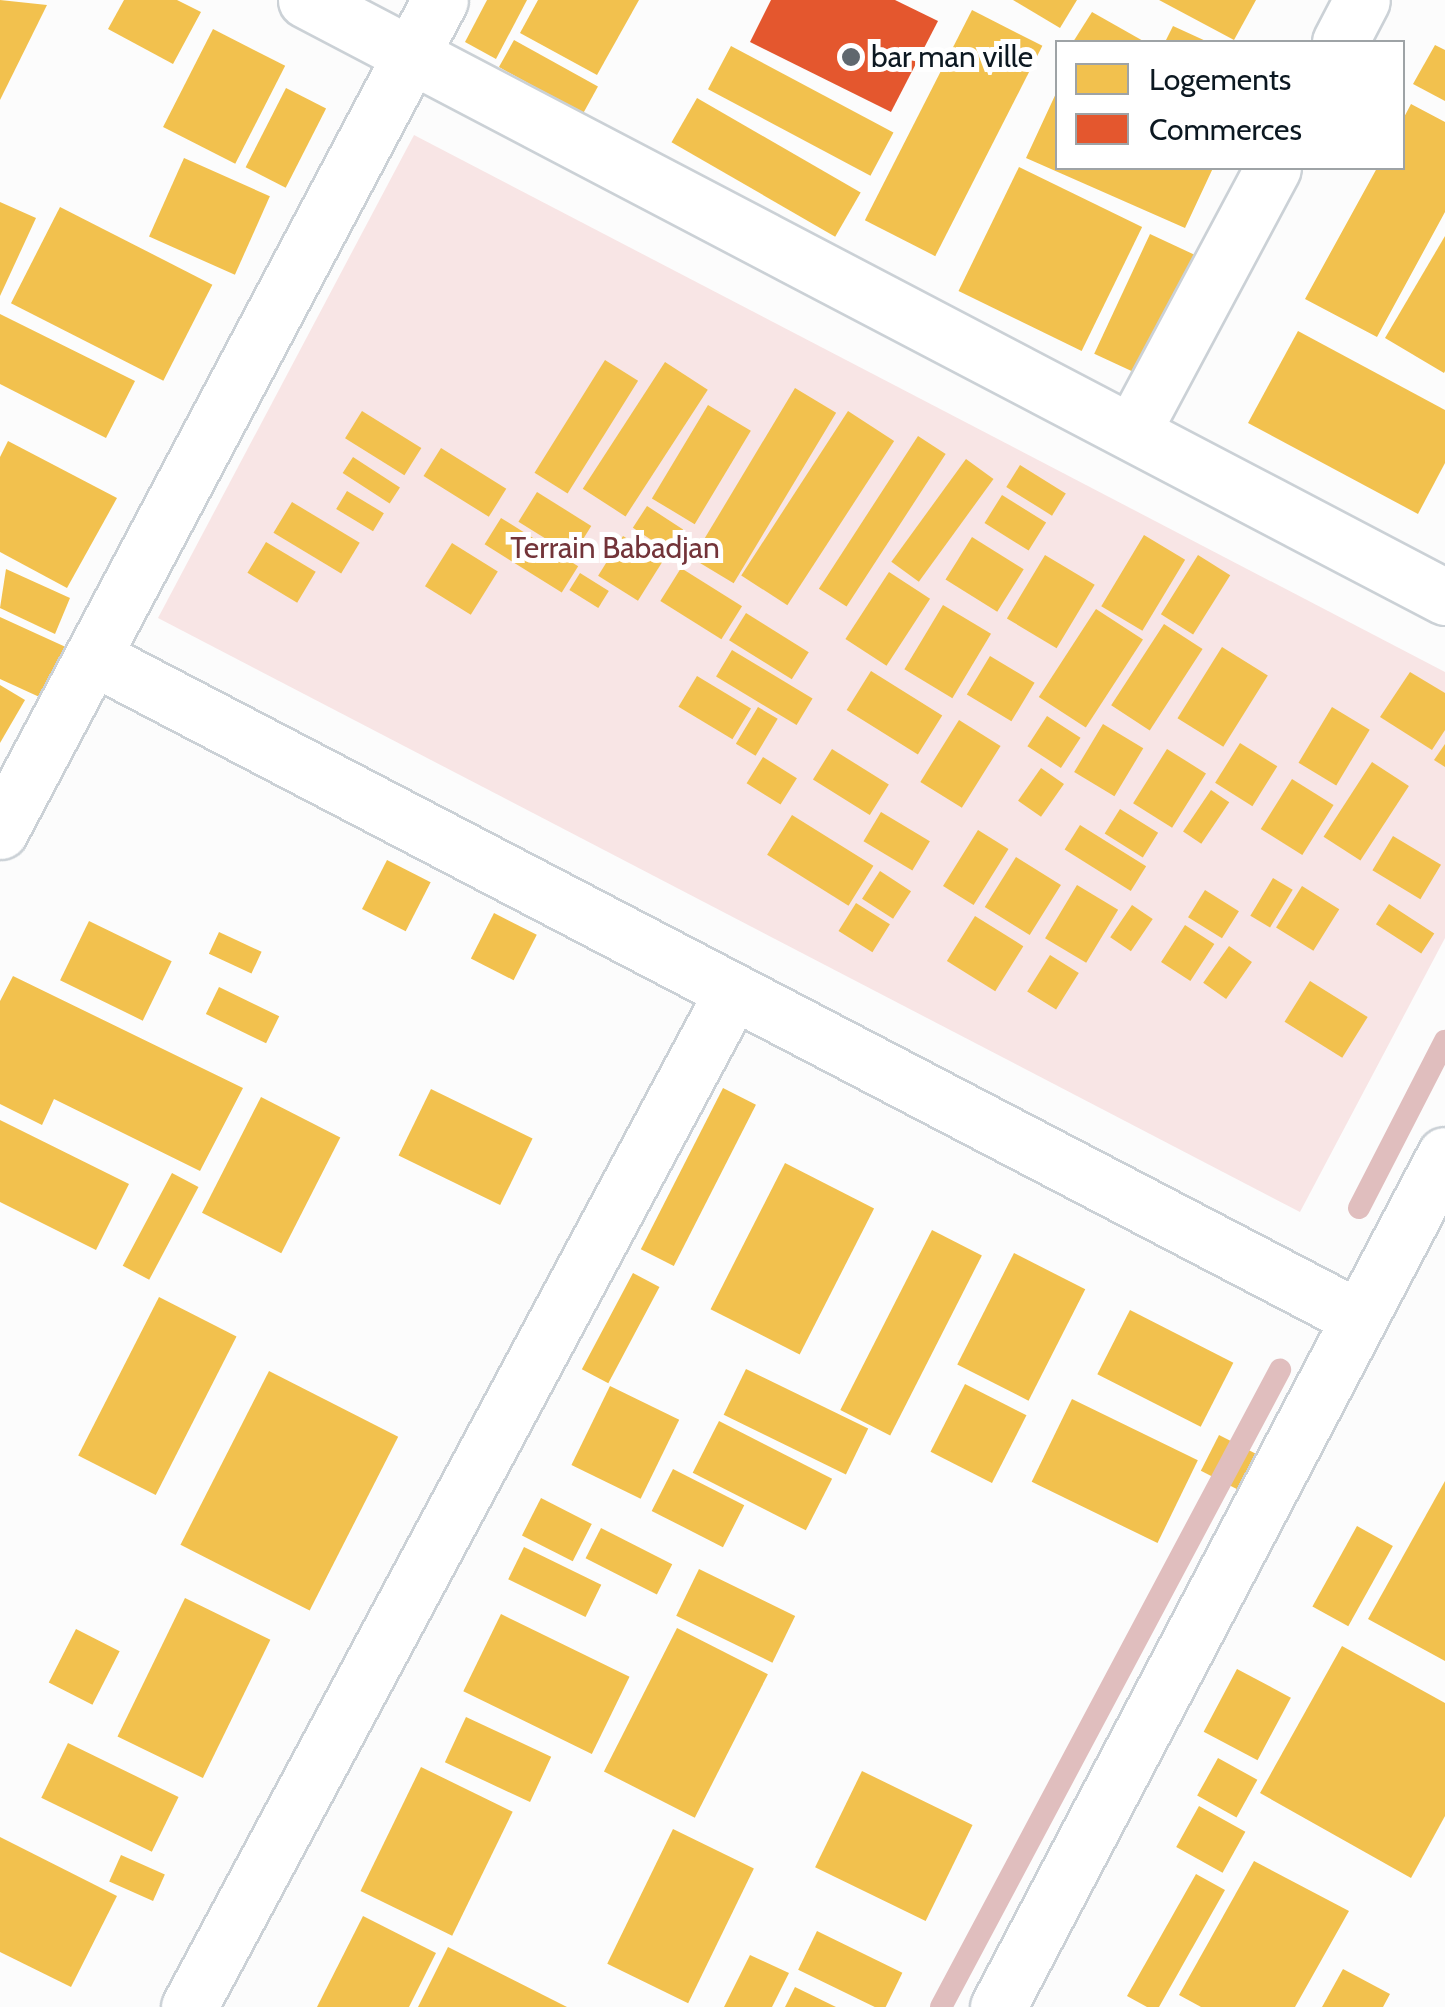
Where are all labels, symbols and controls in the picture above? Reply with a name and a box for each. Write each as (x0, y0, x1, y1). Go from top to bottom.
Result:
place label: bar man ville (871, 39, 1033, 75)
legend (1055, 40, 1405, 170)
marker: bar man ville (840, 46, 862, 68)
text: Logements (1149, 61, 1291, 98)
text: Commerces (1149, 111, 1302, 148)
park label: Terrain Babadjan (510, 530, 720, 566)

